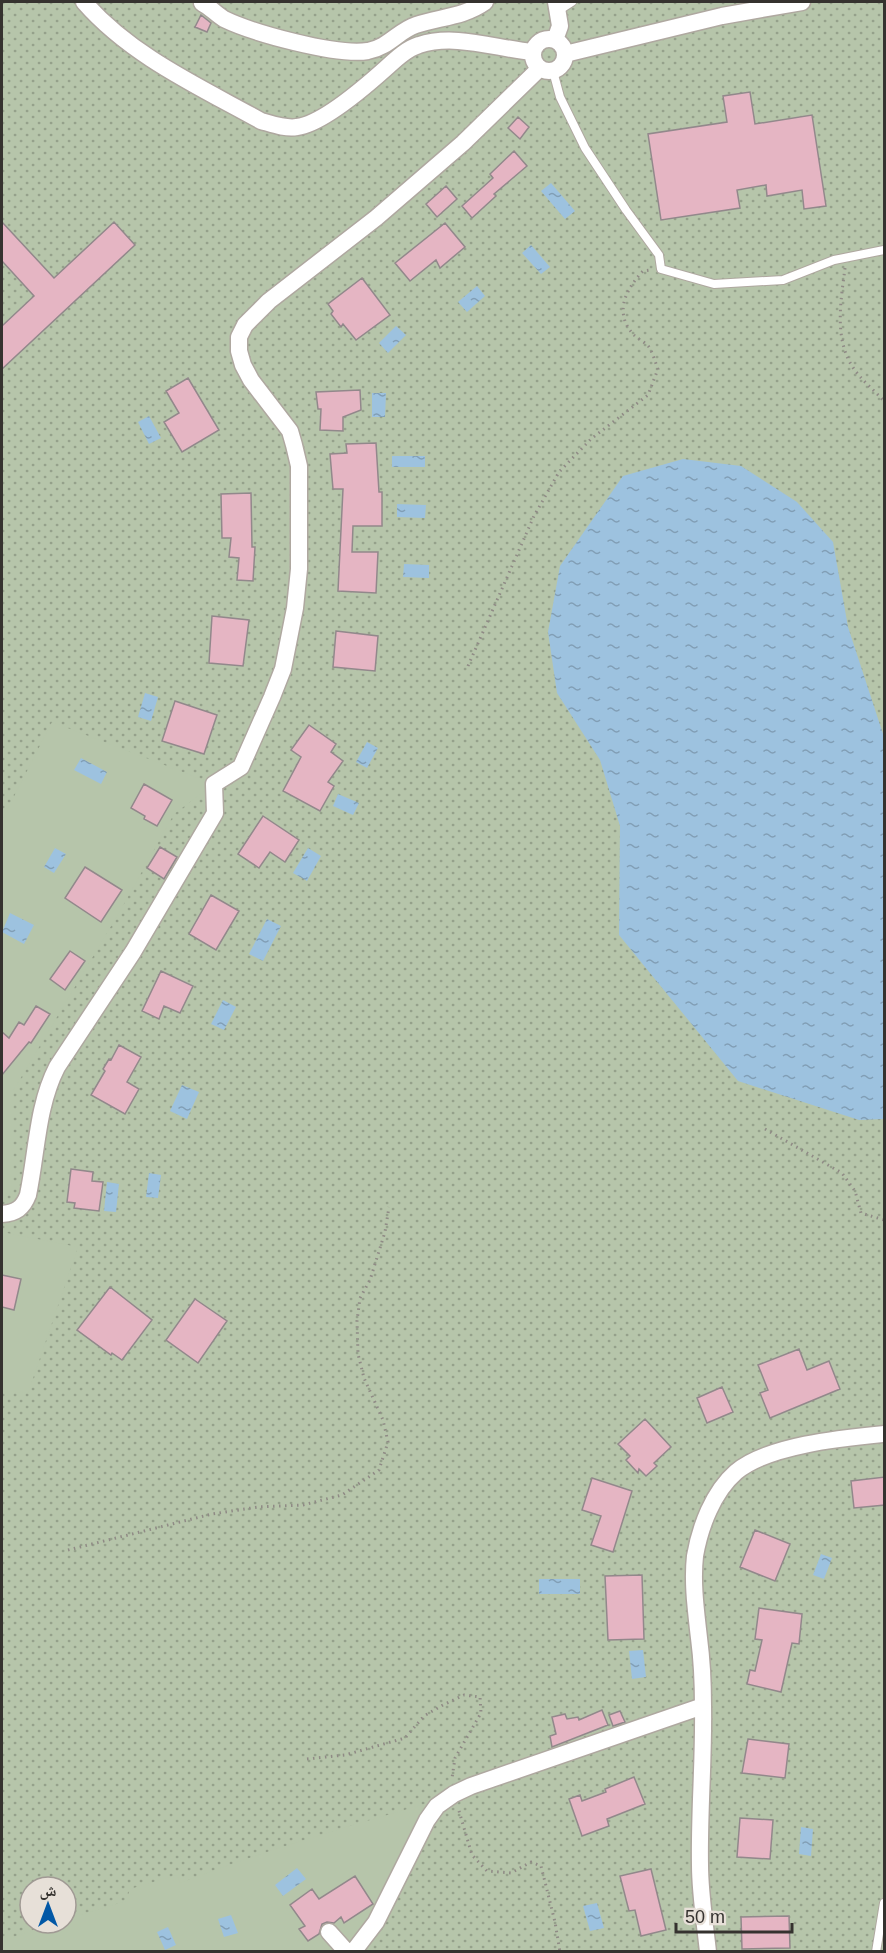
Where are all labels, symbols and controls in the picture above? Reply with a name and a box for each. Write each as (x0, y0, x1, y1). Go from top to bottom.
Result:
north arrow (18, 1875, 78, 1935)
text: ش (40, 1882, 57, 1900)
scale bar (676, 1896, 792, 1934)
text: 50 m (685, 1907, 725, 1927)

